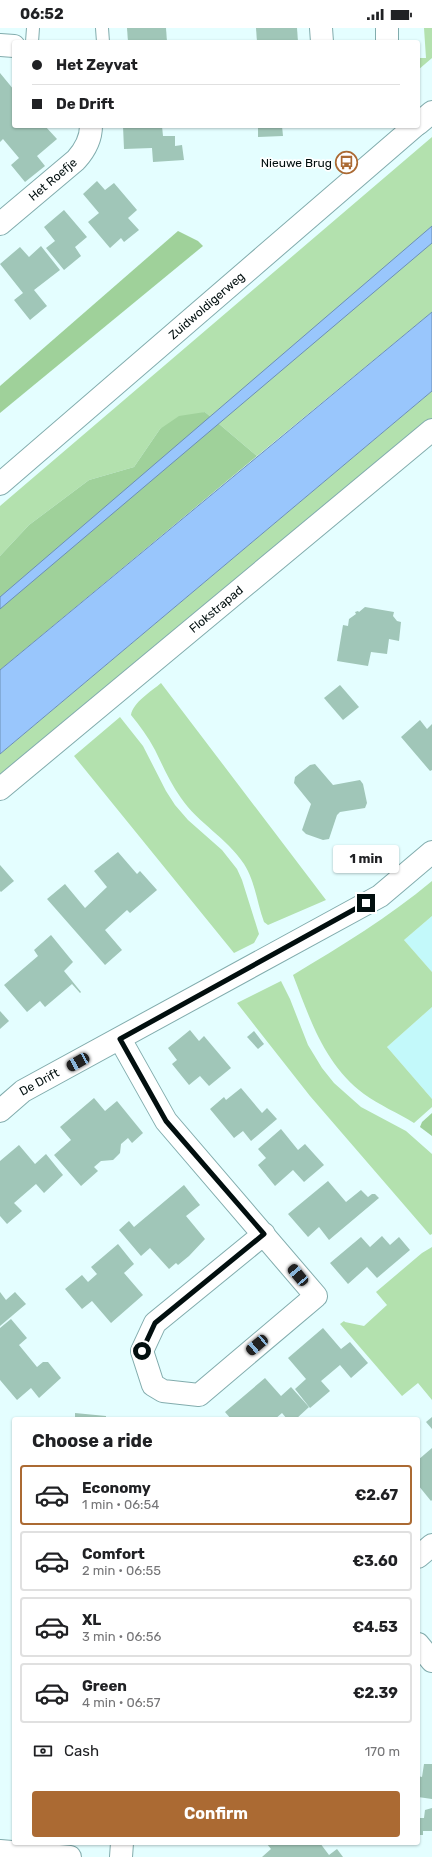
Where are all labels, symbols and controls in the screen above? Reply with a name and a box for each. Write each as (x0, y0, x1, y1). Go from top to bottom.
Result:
text: 06:52 (20, 5, 64, 23)
text: Het Zeyvat (56, 56, 138, 74)
text: De Drift (56, 95, 114, 113)
bus stop icon: Nieuwe Brug (334, 150, 360, 176)
street label: Het Roefje (26, 155, 80, 204)
place label: Nieuwe Brug (261, 156, 332, 170)
street label: Zuidwoldigerweg (166, 269, 247, 342)
street label: Flokstrapad (186, 583, 246, 636)
callout: 1 min (333, 845, 399, 873)
text: 1 min (349, 851, 383, 866)
route end (357, 894, 375, 912)
car (65, 1051, 91, 1073)
street label: De Drift (17, 1066, 62, 1099)
car (286, 1262, 310, 1288)
car (244, 1333, 270, 1357)
route start (133, 1342, 151, 1360)
text: Choose a ride (32, 1430, 153, 1452)
icon: car (34, 1477, 70, 1513)
text: Economy (82, 1479, 151, 1497)
text: €2.67 (354, 1486, 398, 1504)
text: 1 min · 06:54 (82, 1497, 159, 1512)
icon: car (34, 1543, 70, 1579)
text: Comfort (82, 1545, 145, 1563)
text: €3.60 (352, 1552, 398, 1570)
text: 2 min · 06:55 (82, 1563, 161, 1578)
icon: car (34, 1609, 70, 1645)
text: XL (82, 1611, 101, 1629)
text: €4.53 (352, 1618, 398, 1636)
text: 3 min · 06:56 (82, 1629, 161, 1644)
icon: car (34, 1675, 70, 1711)
text: Green (82, 1677, 127, 1695)
text: €2.39 (353, 1684, 398, 1702)
text: 4 min · 06:57 (82, 1695, 160, 1710)
icon: cash (32, 1740, 54, 1762)
text: Cash (64, 1742, 99, 1760)
text: 170 m (365, 1744, 400, 1759)
button: Confirm (32, 1791, 400, 1837)

